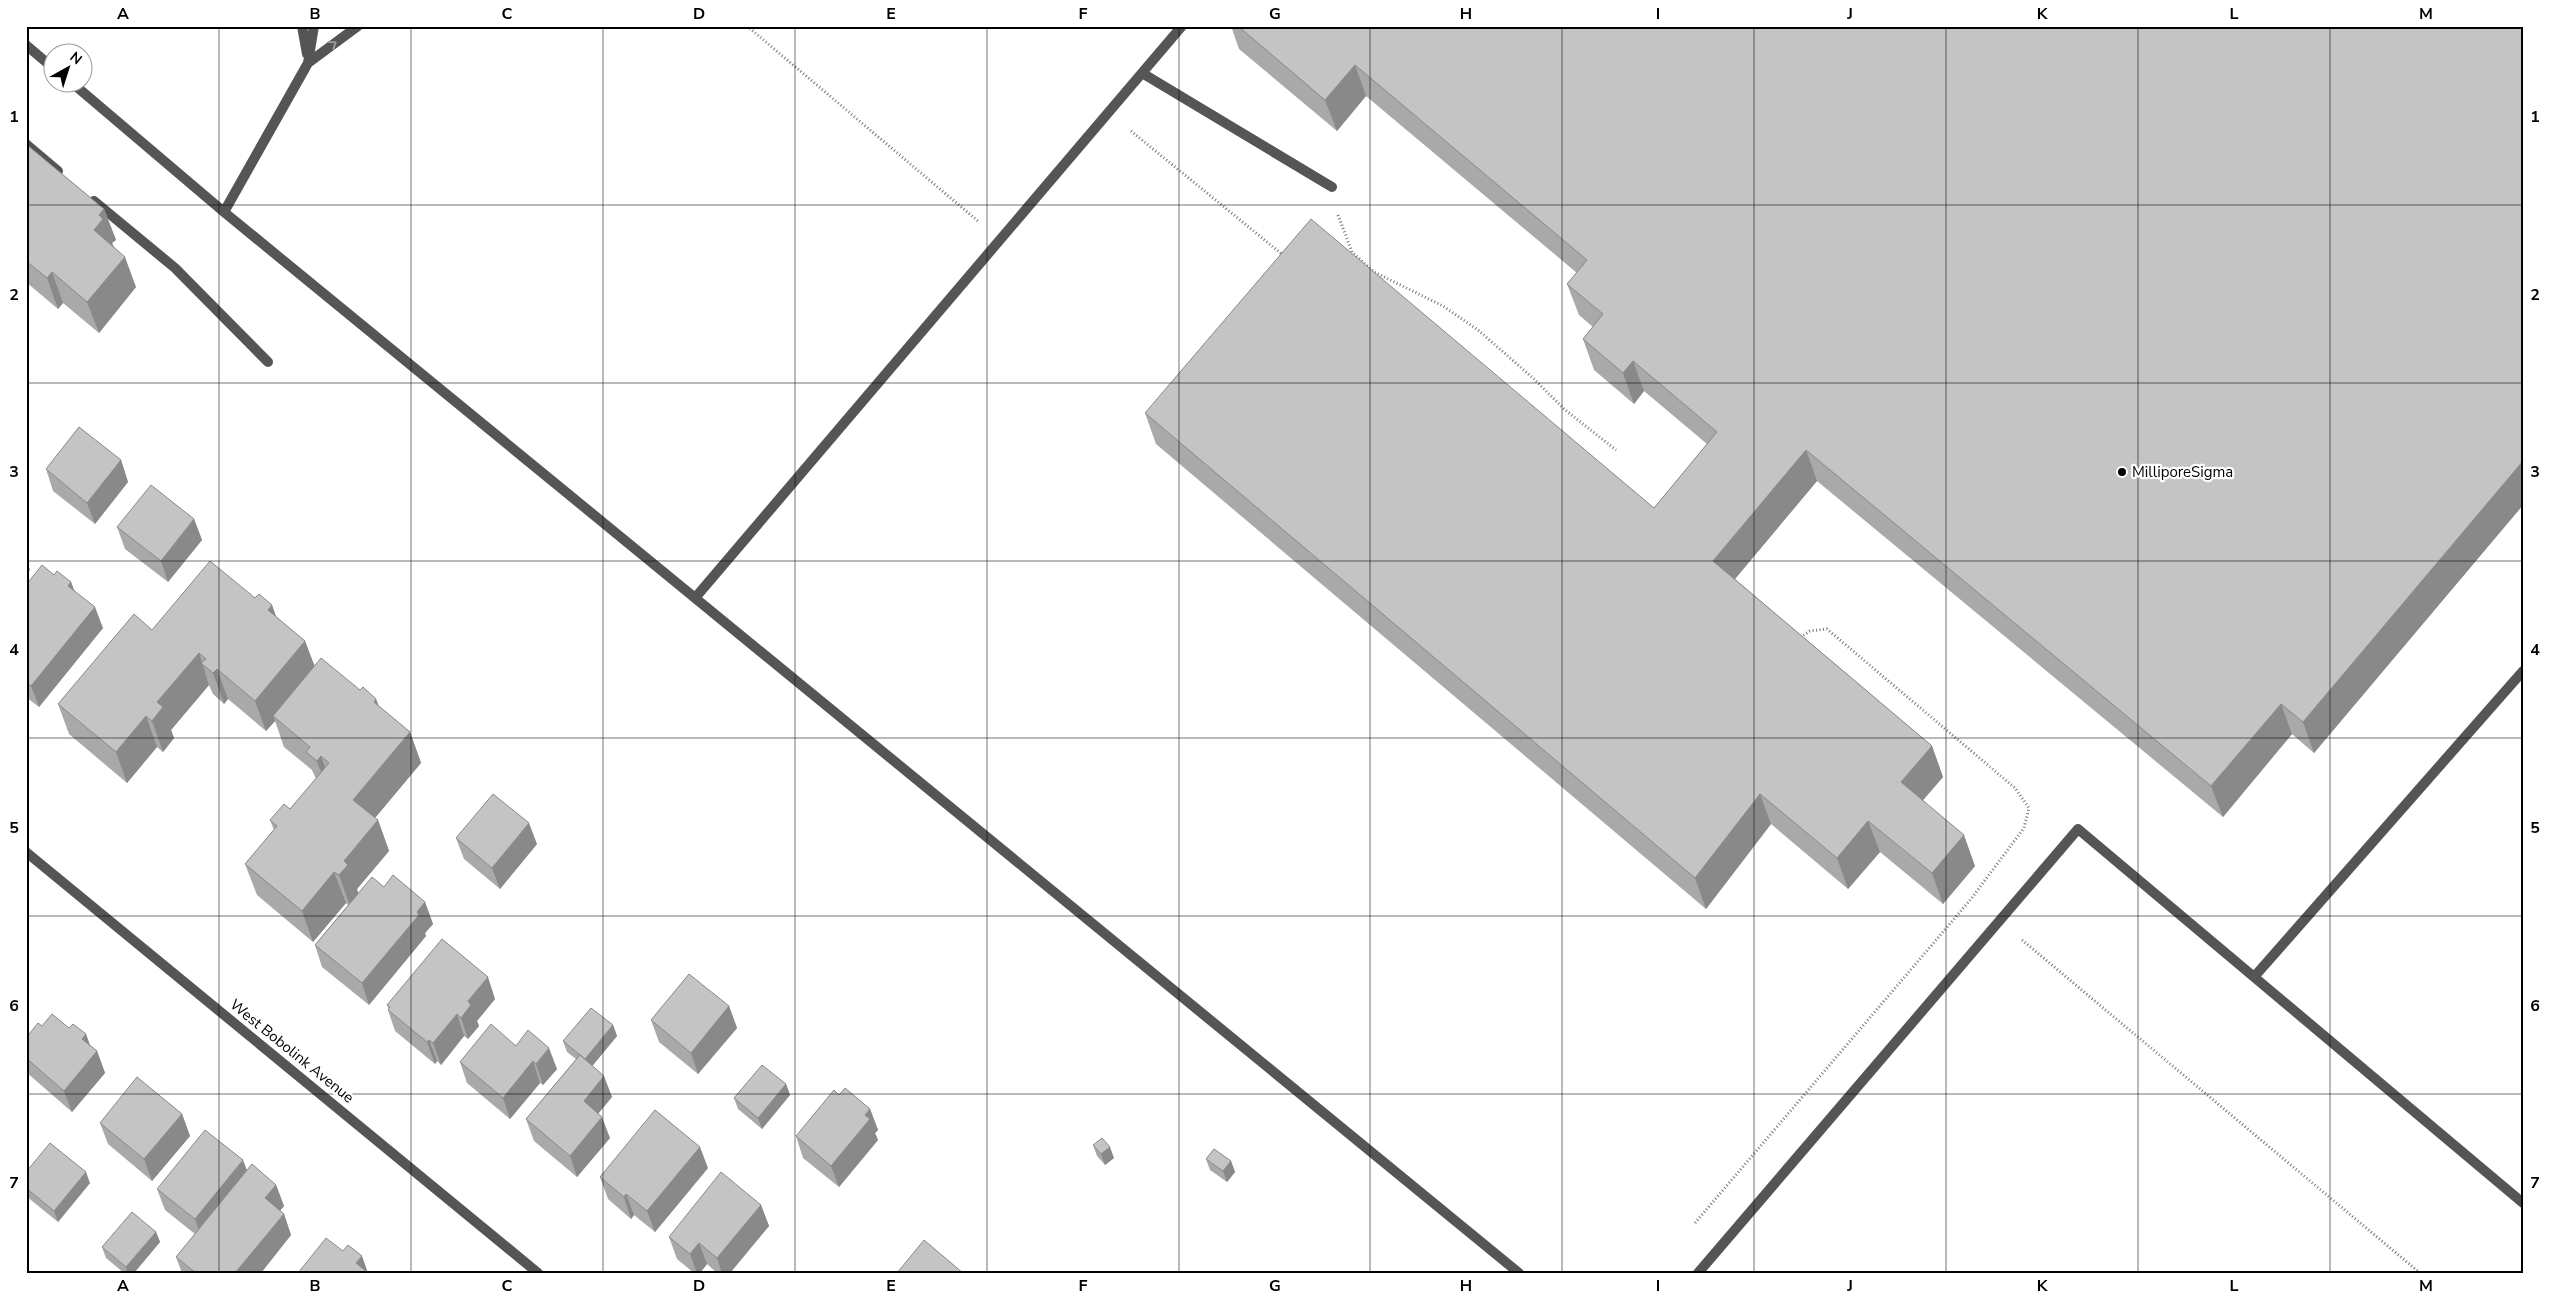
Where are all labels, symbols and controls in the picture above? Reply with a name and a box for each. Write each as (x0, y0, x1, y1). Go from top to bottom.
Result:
text: A (117, 3, 129, 25)
text: B (309, 3, 321, 25)
text: C (502, 3, 513, 25)
text: D (693, 3, 705, 25)
text: E (886, 3, 896, 25)
text: F (1079, 3, 1088, 25)
text: G (1269, 3, 1281, 25)
text: H (1460, 3, 1472, 25)
text: I (1656, 3, 1660, 25)
text: J (1846, 3, 1853, 25)
text: K (2037, 3, 2049, 25)
text: L (2230, 3, 2239, 25)
text: M (2419, 3, 2433, 25)
north arrow (42, 42, 92, 92)
one-way arrow (327, 42, 336, 50)
text: N (66, 48, 86, 69)
text: 1 (9, 106, 19, 128)
text: 1 (2530, 106, 2540, 128)
text: 2 (9, 284, 19, 306)
text: 2 (2530, 284, 2540, 306)
text: 3 (9, 461, 19, 483)
text: 3 (2530, 461, 2540, 483)
place label: MilliporeSigma (2132, 462, 2233, 482)
marker: MilliporeSigma (2116, 466, 2128, 478)
text: 4 (9, 639, 19, 661)
text: 4 (2530, 639, 2540, 661)
text: 5 (9, 817, 19, 839)
text: 5 (2530, 817, 2540, 839)
text: 6 (9, 995, 19, 1017)
street label: West Bobolink Avenue (226, 995, 358, 1107)
text: 6 (2530, 995, 2540, 1017)
text: 7 (9, 1172, 19, 1194)
text: 7 (2530, 1172, 2540, 1194)
text: A (117, 1275, 129, 1297)
text: B (309, 1275, 321, 1297)
text: C (502, 1275, 513, 1297)
text: D (693, 1275, 705, 1297)
text: E (886, 1275, 896, 1297)
text: F (1079, 1275, 1088, 1297)
text: G (1269, 1275, 1281, 1297)
text: H (1460, 1275, 1472, 1297)
text: I (1656, 1275, 1660, 1297)
text: J (1846, 1275, 1853, 1297)
text: K (2037, 1275, 2049, 1297)
text: L (2230, 1275, 2239, 1297)
text: M (2419, 1275, 2433, 1297)

